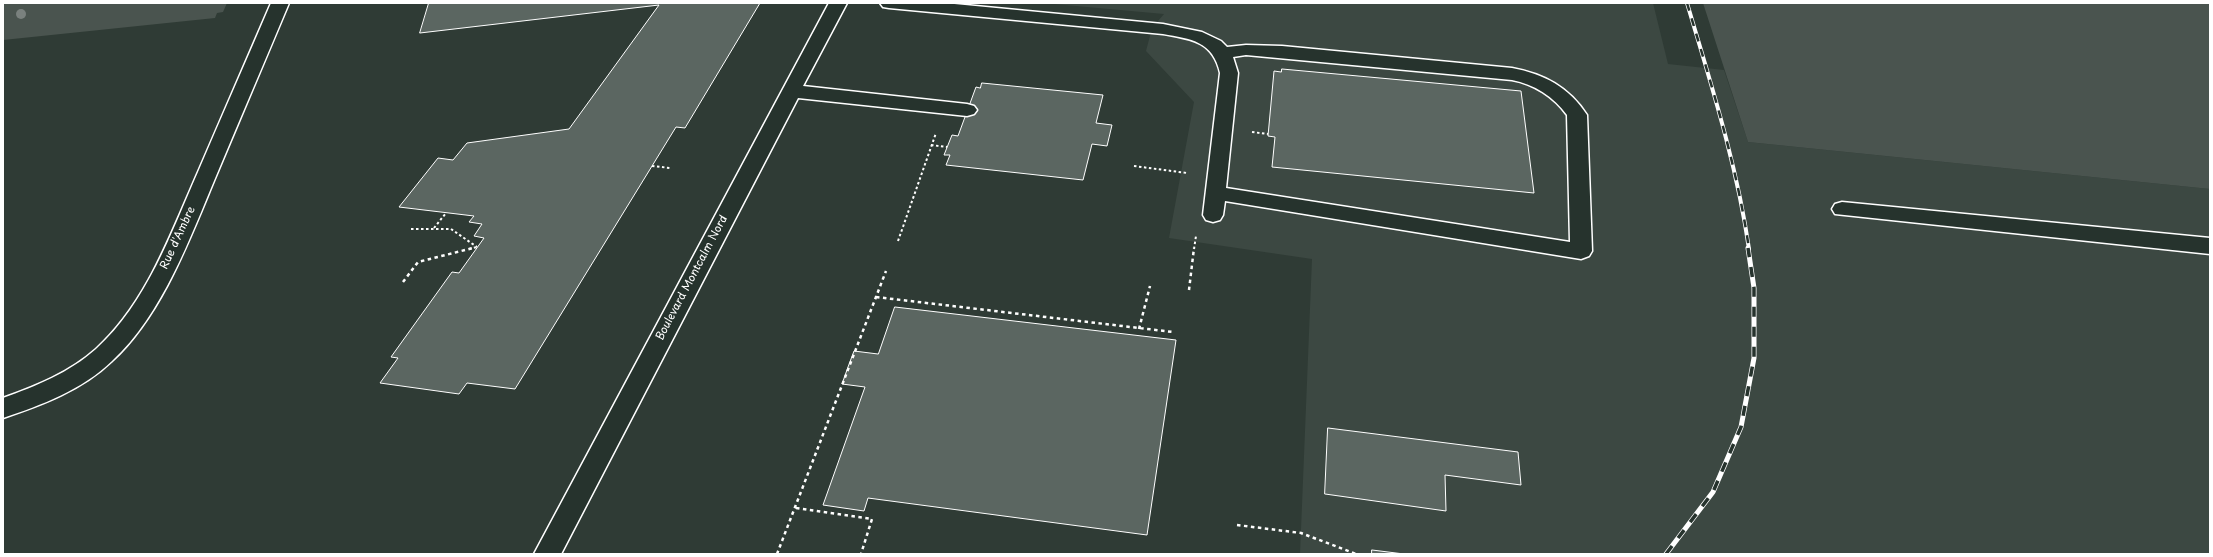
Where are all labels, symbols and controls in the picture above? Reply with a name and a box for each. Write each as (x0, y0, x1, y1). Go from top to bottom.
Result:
street label: Rue d'Ambre (158, 205, 198, 271)
street label: Boulevard Montcalm Nord (653, 213, 731, 343)

